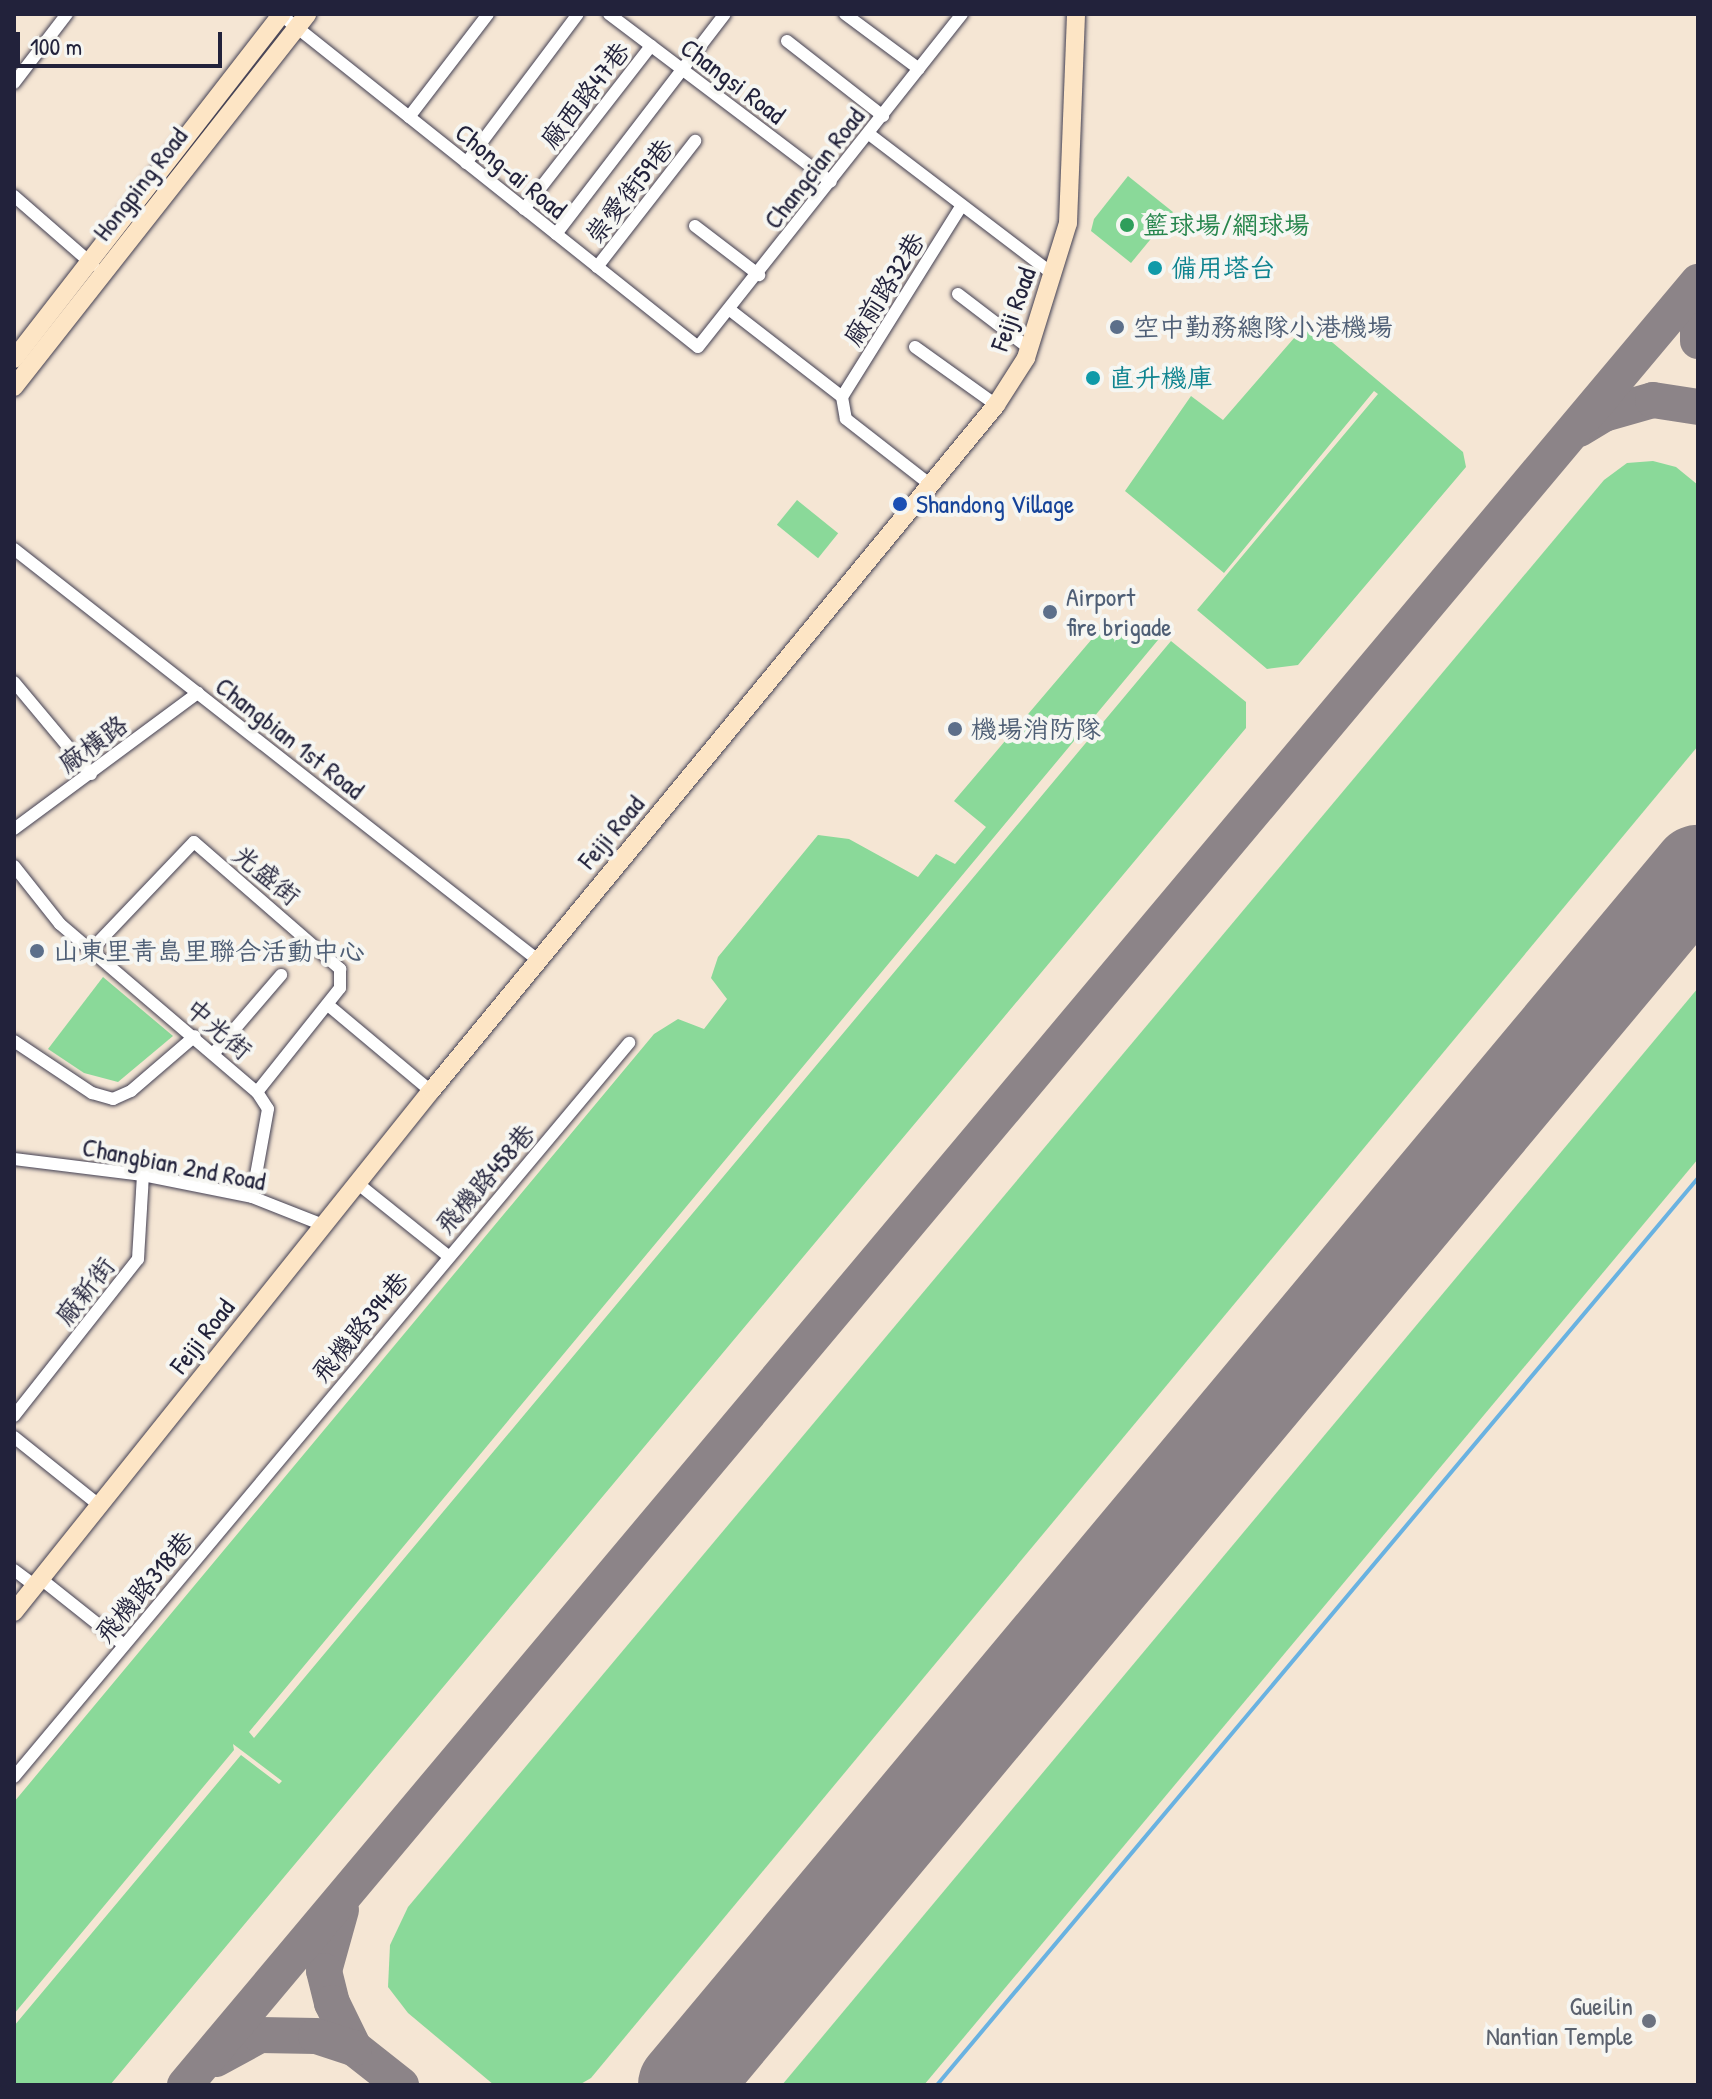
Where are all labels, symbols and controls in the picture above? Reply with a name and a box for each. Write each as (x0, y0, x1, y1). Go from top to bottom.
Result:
scale bar (20, 16, 226, 66)
text: 100 m (30, 30, 82, 62)
street label: Changsi Road (674, 31, 792, 131)
street label: 廠西路47巷 (534, 36, 636, 154)
street label: Changcian Road (757, 101, 871, 235)
street label: Chong-ai Road (449, 117, 573, 225)
street label: Hongping Road (86, 121, 194, 247)
street label: 崇愛街59巷 (578, 132, 680, 250)
place label: 籃球場/網球場 (1143, 209, 1310, 241)
marker: 籃球場/網球場 (1118, 216, 1136, 234)
street label: 廠前路32巷 (837, 227, 931, 351)
place label: 備用塔台 (1171, 252, 1275, 284)
marker: 備用塔台 (1146, 259, 1164, 277)
street label: Feiji Road (984, 263, 1042, 355)
place label: 空中勤務總隊小港機場 (1133, 311, 1393, 343)
marker: 空中勤務總隊小港機場 (1108, 318, 1126, 336)
place label: 直升機庫 (1109, 362, 1213, 394)
marker: 直升機庫 (1084, 369, 1102, 387)
place label: Shandong Village (916, 488, 1074, 520)
marker: Shandong Village (891, 495, 909, 513)
place label: Airport fire brigade (1066, 581, 1172, 642)
marker: Airport fire brigade (1041, 603, 1059, 621)
street label: Changbian 1st Road (209, 670, 371, 806)
street label: 廠橫路 (52, 708, 134, 780)
place label: 機場消防隊 (971, 713, 1101, 745)
marker: 機場消防隊 (946, 720, 964, 738)
street label: Feiji Road (571, 789, 651, 875)
street label: 光盛街 (227, 838, 307, 912)
place label: 山東里青島里聯合活動中心 (53, 935, 365, 967)
marker: 山東里青島里聯合活動中心 (28, 942, 46, 960)
street label: 中光街 (179, 992, 259, 1066)
street label: 飛機路458巷 (429, 1117, 541, 1241)
street label: Changbian 2nd Road (80, 1131, 268, 1197)
street label: 廠新街 (49, 1251, 121, 1331)
street label: 飛機路394巷 (305, 1265, 415, 1389)
street label: Feiji Road (163, 1292, 241, 1380)
street label: 飛機路318巷 (88, 1525, 200, 1649)
place label: Gueilin Nantian Temple (1486, 1990, 1633, 2052)
marker: Gueilin Nantian Temple (1640, 2012, 1658, 2030)

